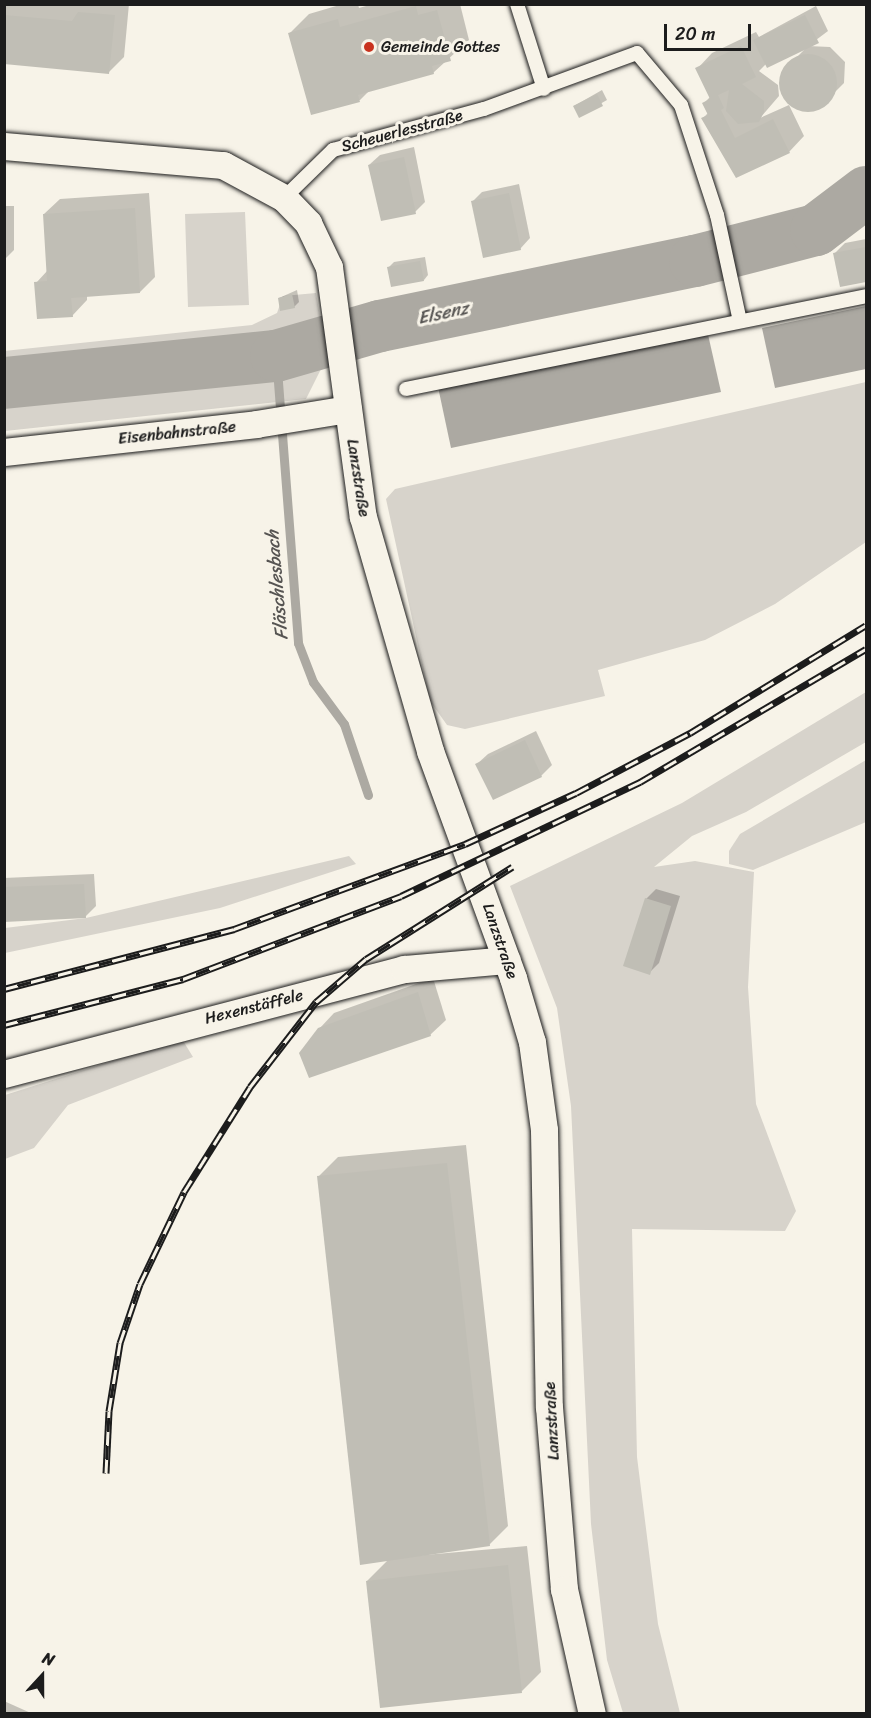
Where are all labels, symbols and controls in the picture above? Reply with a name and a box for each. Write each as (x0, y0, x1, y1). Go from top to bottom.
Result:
scale bar (667, 12, 754, 50)
text: 20 m (675, 18, 715, 50)
place label: Gemeinde Gottes (381, 37, 500, 57)
marker: Gemeinde Gottes (362, 40, 376, 54)
street label: Scheuerlesstraße (339, 106, 465, 156)
water label: Elsenz (416, 297, 470, 329)
street label: Eisenbahnstraße (117, 417, 237, 449)
street label: Lanzstraße (342, 438, 374, 518)
water label: Fläschlesbach (261, 529, 293, 641)
street label: Lanzstraße (478, 901, 522, 981)
street label: Hexenstäffele (203, 985, 305, 1029)
street label: Lanzstraße (540, 1381, 564, 1461)
text: N (38, 1643, 59, 1674)
north arrow (12, 1646, 72, 1706)

